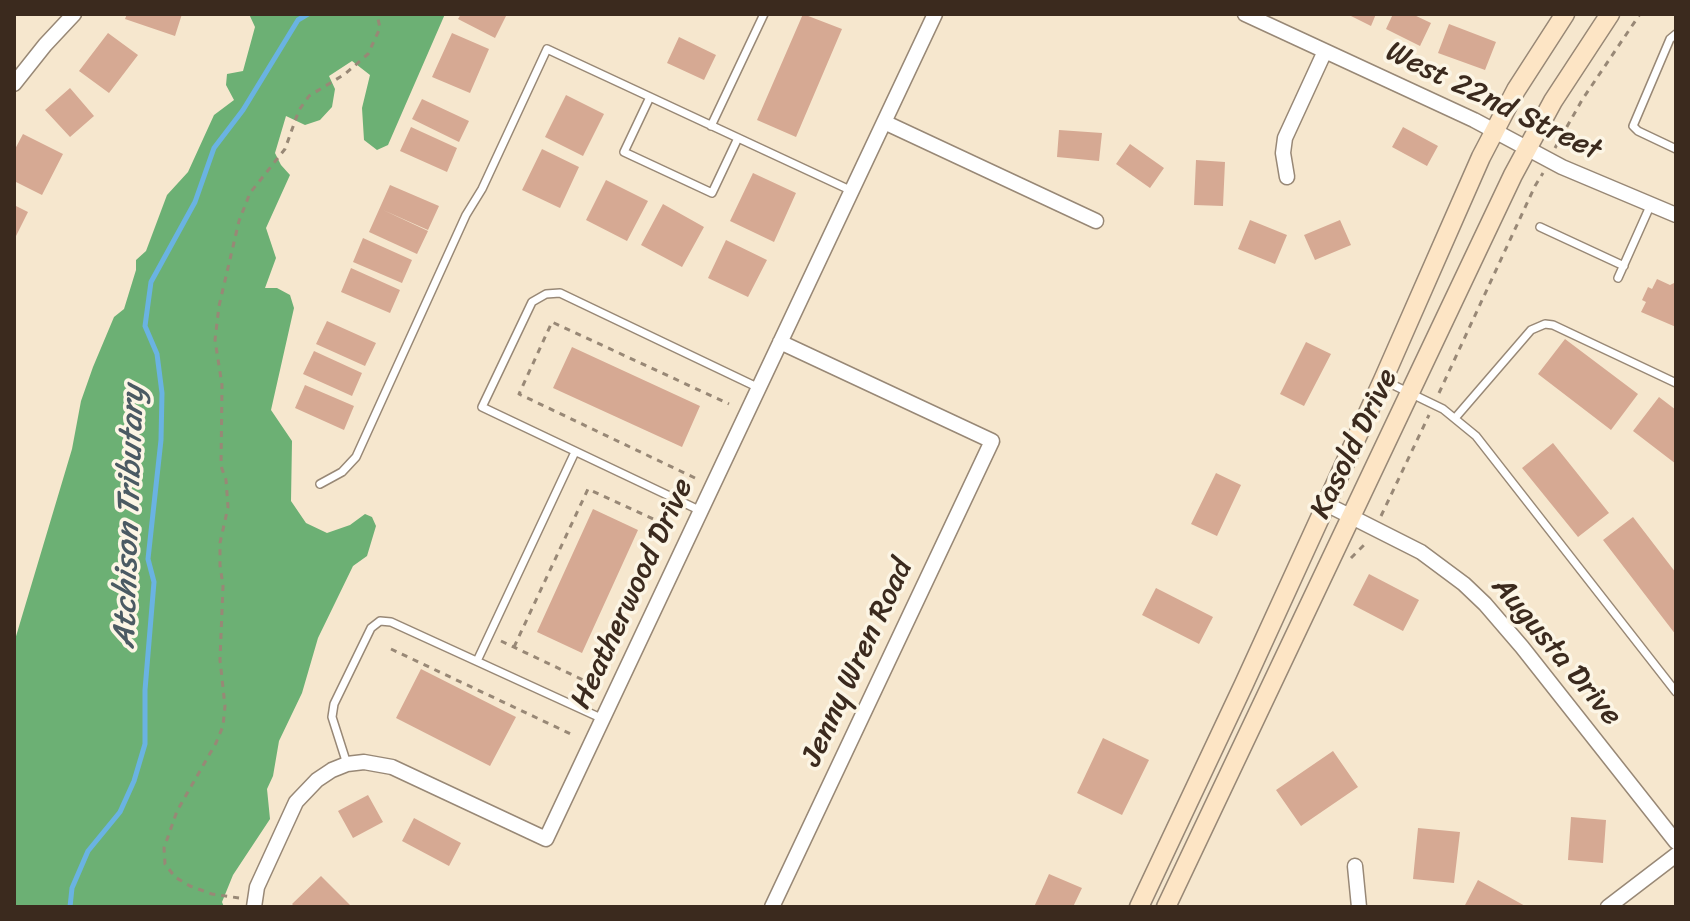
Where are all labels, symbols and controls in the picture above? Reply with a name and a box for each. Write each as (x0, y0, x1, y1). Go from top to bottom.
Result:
street label: West 22nd Street (1380, 34, 1606, 170)
street label: Kasold Drive (1303, 363, 1407, 525)
water label: Atchison Tributary (106, 385, 154, 649)
street label: Heatherwood Drive (564, 473, 702, 715)
street label: Jenny Wren Road (794, 554, 922, 772)
street label: Augusta Drive (1483, 570, 1629, 734)

